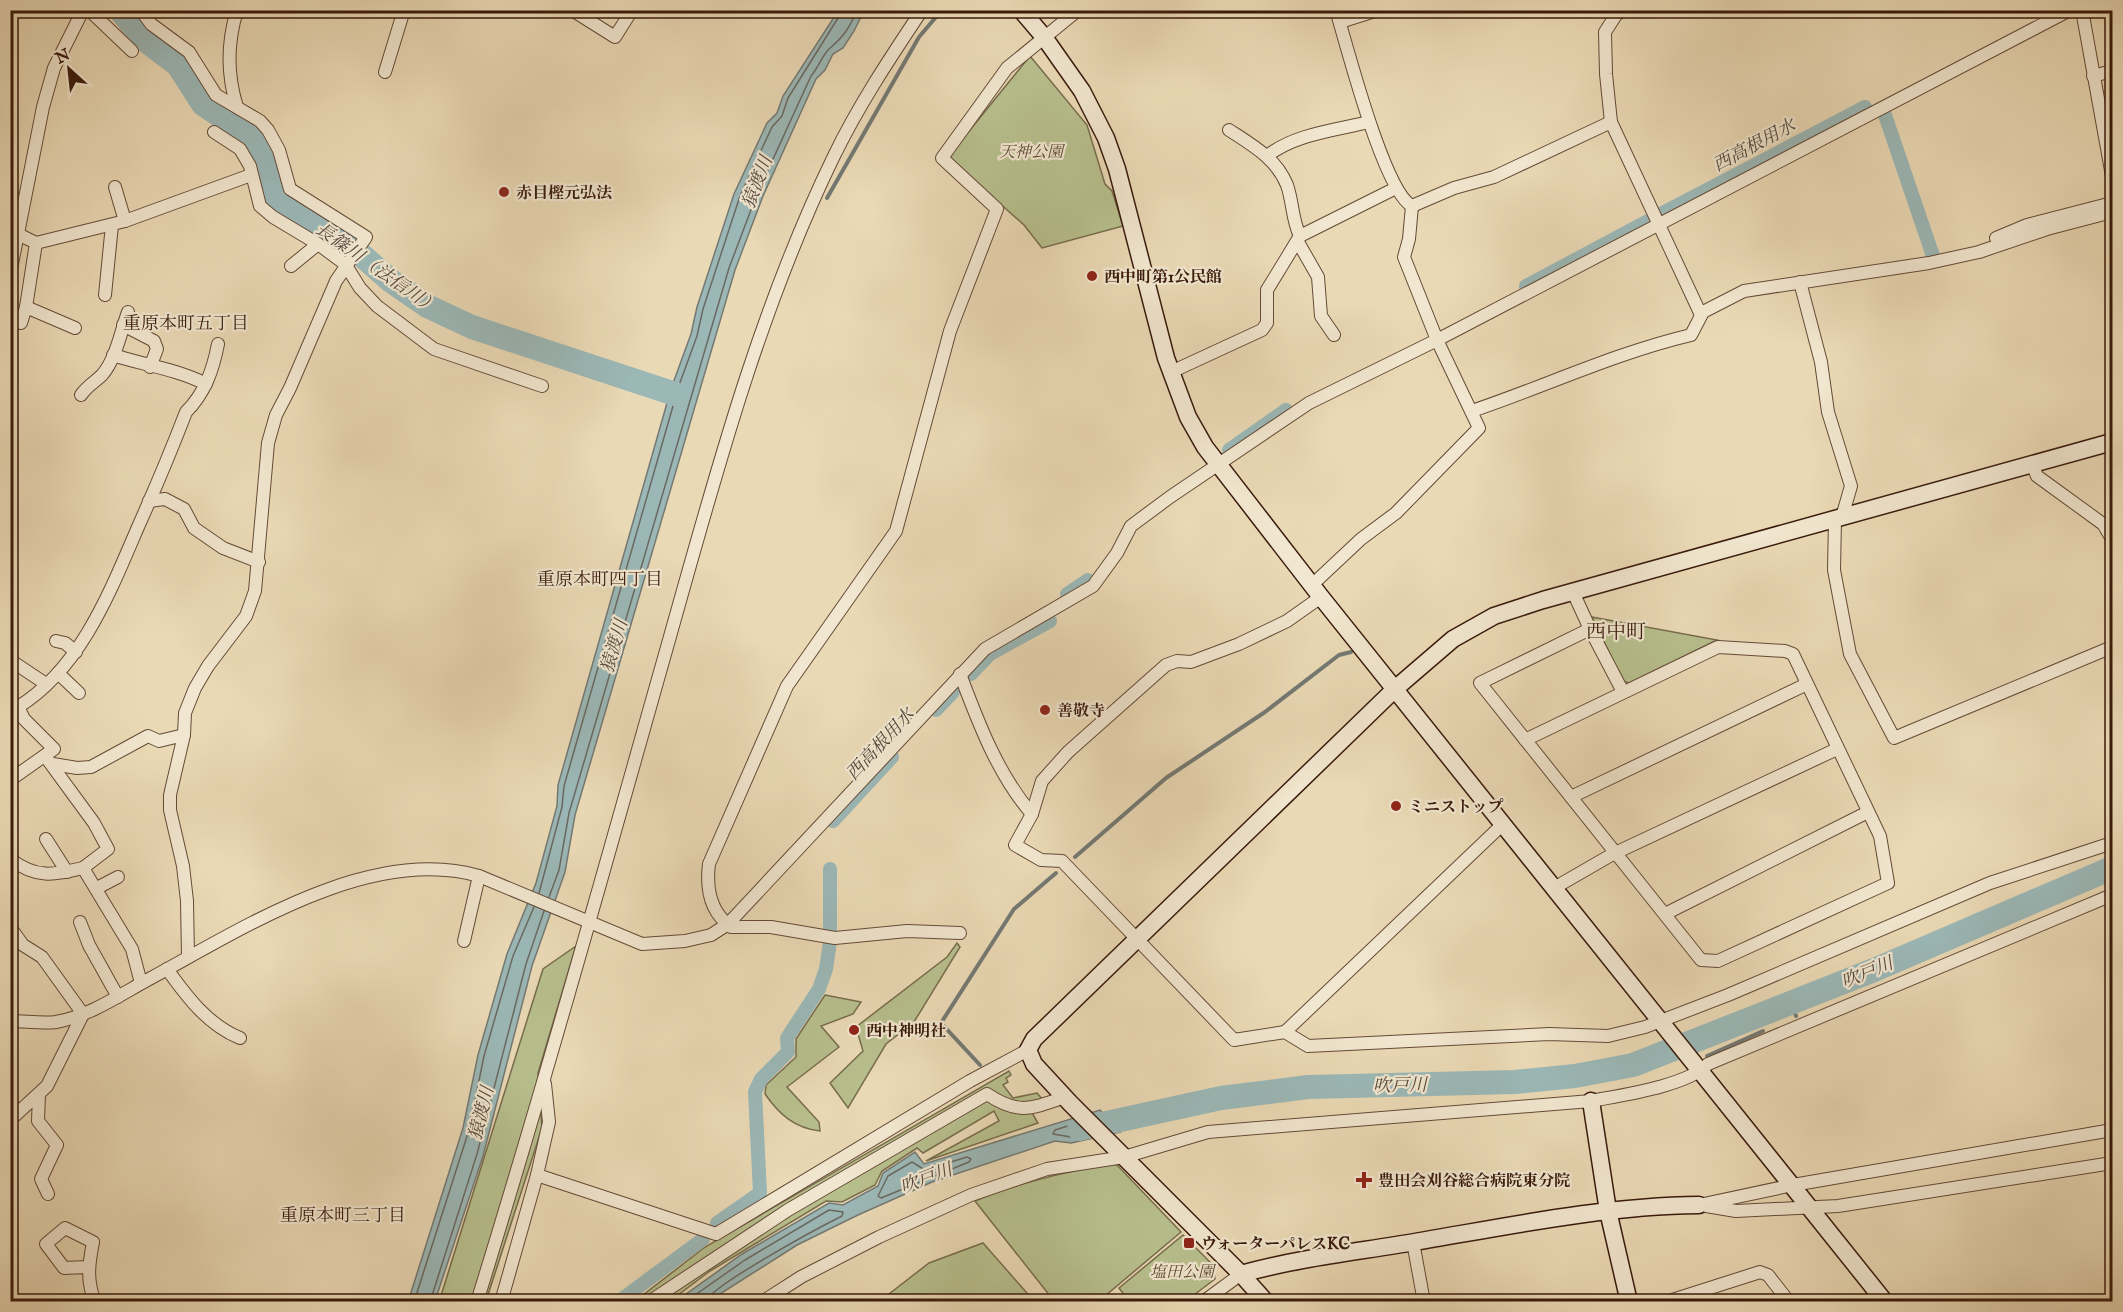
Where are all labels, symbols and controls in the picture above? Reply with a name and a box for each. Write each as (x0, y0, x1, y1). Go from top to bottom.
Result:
north arrow (39, 39, 99, 99)
text: N (51, 45, 74, 70)
water label: 西高根用水 (1710, 114, 1802, 178)
park label: 天神公園 (999, 143, 1066, 163)
water label: 猿渡川 (738, 151, 780, 212)
place label: 赤目樫元弘法 (516, 184, 612, 204)
marker: 赤目樫元弘法 (497, 185, 511, 199)
water label: 長篠川（法信川） (311, 219, 442, 320)
place label: 西中町第1公民館 (1104, 268, 1222, 288)
marker: 西中町第1公民館 (1085, 269, 1099, 283)
district label: 重原本町五丁目 (123, 313, 249, 336)
district label: 重原本町四丁目 (537, 569, 663, 592)
water label: 猿渡川 (597, 615, 634, 676)
district label: 西中町 (1586, 620, 1646, 645)
place label: 善敬寺 (1057, 702, 1105, 722)
water label: 西高根用水 (842, 703, 922, 786)
marker: 善敬寺 (1038, 703, 1052, 717)
place label: ミニストップ (1408, 798, 1504, 818)
marker: ミニストップ (1389, 799, 1403, 813)
water label: 吹戸川 (1838, 952, 1899, 994)
place label: 西中神明社 (866, 1022, 946, 1042)
marker: 西中神明社 (847, 1023, 861, 1037)
water label: 吹戸川 (1373, 1074, 1429, 1098)
water label: 猿渡川 (465, 1082, 501, 1142)
water label: 吹戸川 (897, 1158, 958, 1200)
marker: 豊田会刈谷総合病院東分院 (1355, 1171, 1373, 1189)
place label: 豊田会刈谷総合病院東分院 (1378, 1172, 1570, 1192)
district label: 重原本町三丁目 (280, 1205, 406, 1228)
place label: ウォーターパレスKC (1201, 1235, 1350, 1255)
marker: ウォーターパレスKC (1182, 1236, 1196, 1250)
park label: 塩田公園 (1150, 1263, 1217, 1283)

